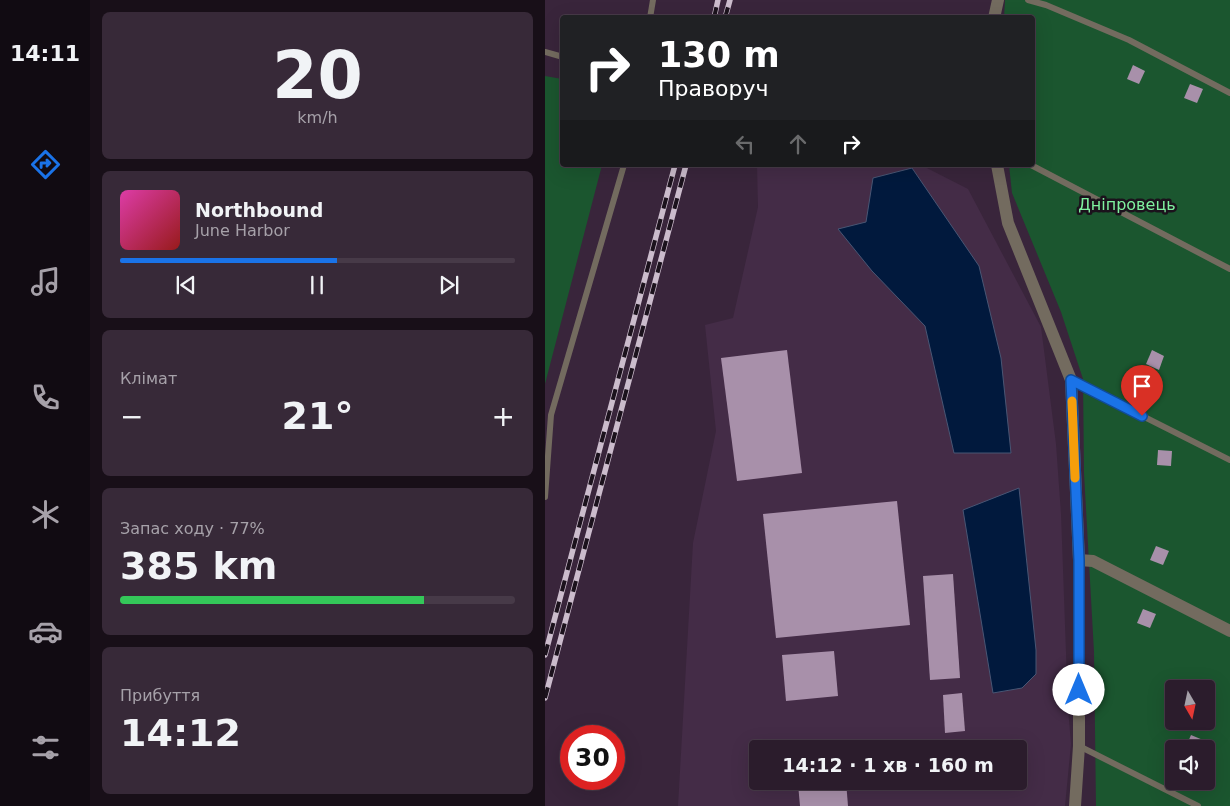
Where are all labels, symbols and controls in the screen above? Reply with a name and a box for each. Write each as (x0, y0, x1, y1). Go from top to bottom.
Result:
icon: right (575, 35, 640, 100)
text: 130 m (658, 35, 780, 75)
text: 20 (272, 38, 363, 113)
text: 14:11 (10, 41, 80, 66)
text: Праворуч (658, 76, 768, 101)
text: km/h (297, 108, 338, 127)
icon: left (731, 130, 759, 158)
icon: ahead (784, 130, 812, 158)
icon: right (837, 130, 865, 158)
icon: directions (28, 147, 63, 182)
park label: Дніпровець (1078, 195, 1176, 214)
text: Northbound (195, 199, 323, 221)
text: June Harbor (195, 221, 290, 240)
icon: music (28, 264, 63, 299)
icon: previous (172, 271, 200, 299)
icon: pause (303, 271, 331, 299)
icon: next (435, 271, 463, 299)
pin (1121, 365, 1163, 416)
text: Клімат (120, 369, 177, 388)
icon: arrive (1128, 372, 1156, 400)
icon: phone (28, 380, 63, 415)
text: 21° (282, 394, 353, 438)
text: − (120, 400, 143, 433)
text: + (492, 400, 515, 433)
icon: climate (28, 497, 63, 532)
text: Запас ходу · 77% (120, 519, 265, 538)
text: 385 km (120, 544, 277, 588)
icon: car (28, 614, 63, 649)
position arrow (1052, 663, 1104, 715)
north arrow (1165, 680, 1215, 730)
map controls (1165, 680, 1215, 790)
text: Прибуття (120, 686, 200, 705)
text: 14:12 (120, 711, 241, 755)
speed limit sign: 30 (560, 725, 625, 790)
icon: filters (28, 730, 63, 765)
button: sound (1165, 740, 1215, 790)
text: 14:12 · 1 хв · 160 m (782, 754, 994, 776)

